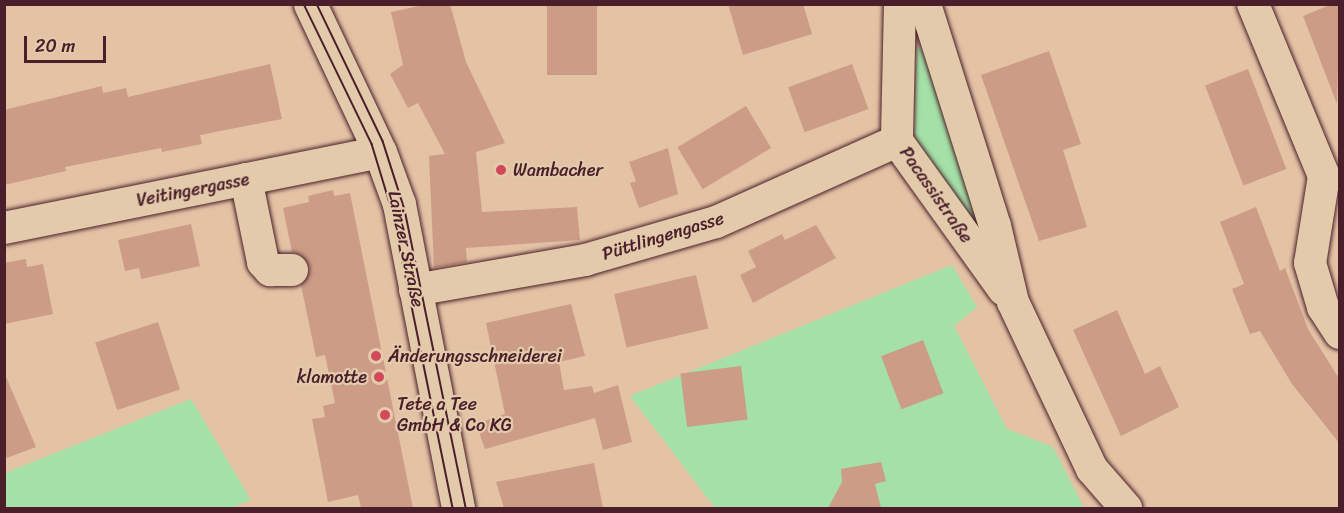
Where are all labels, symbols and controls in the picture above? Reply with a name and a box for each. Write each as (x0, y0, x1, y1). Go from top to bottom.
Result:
scale bar (27, 24, 110, 62)
text: 20 m (35, 30, 75, 62)
street label: Pacassistraße (895, 143, 977, 247)
place label: Wambacher (513, 159, 603, 181)
marker: Wambacher (494, 163, 508, 177)
street label: Veitingergasse (135, 169, 251, 211)
street label: Lainzer Straße (383, 189, 429, 309)
street label: Püttlingengasse (599, 207, 727, 265)
place label: Änderungsschneiderei (388, 345, 562, 367)
marker: Änderungsschneiderei (369, 349, 383, 363)
place label: klamotte (297, 366, 367, 388)
marker: klamotte (372, 370, 386, 384)
place label: Tete a Tee GmbH & Co KG (397, 394, 512, 436)
marker: Tete a Tee GmbH & Co KG (378, 408, 392, 422)

